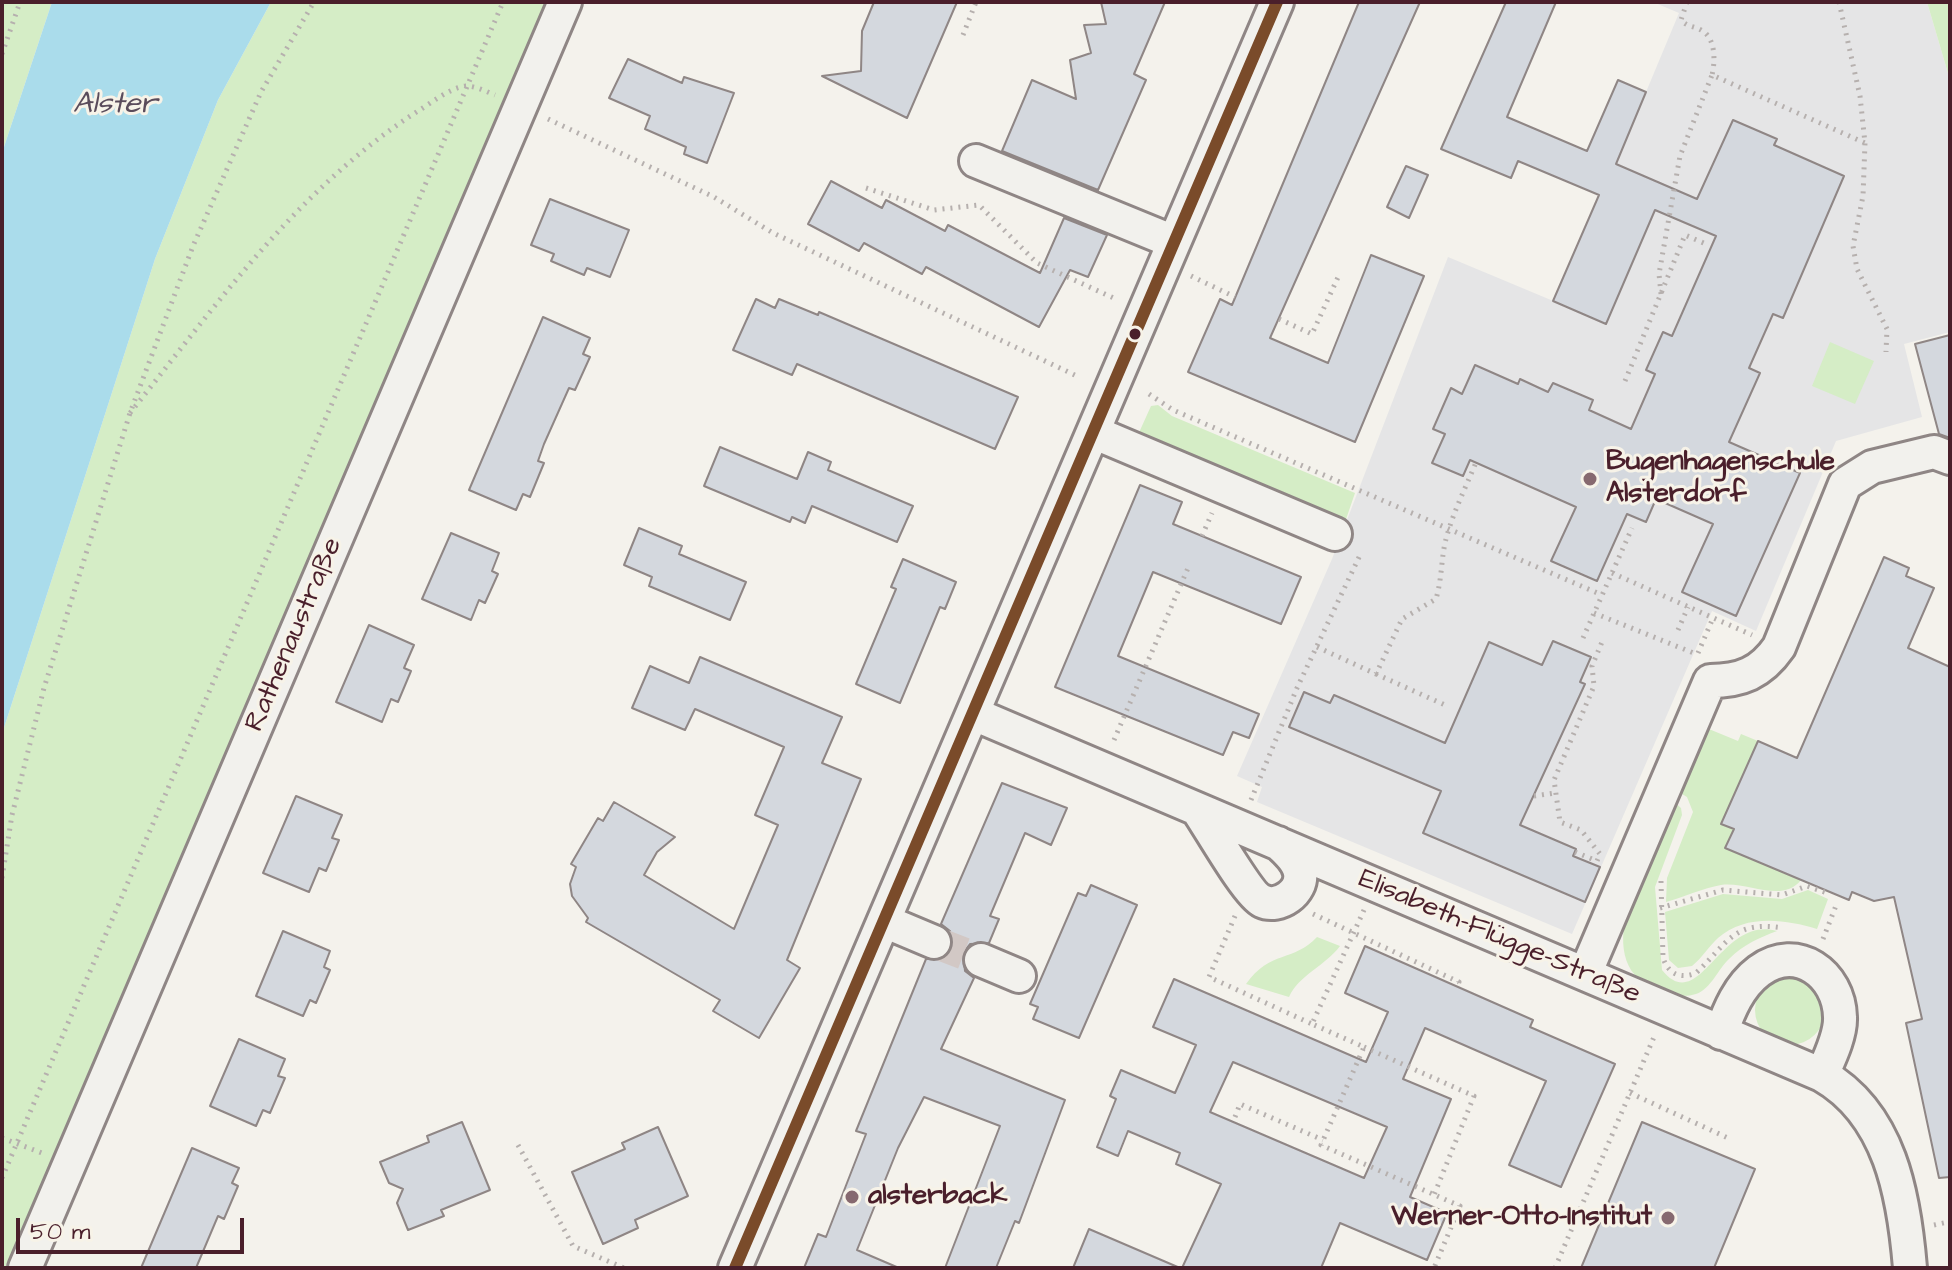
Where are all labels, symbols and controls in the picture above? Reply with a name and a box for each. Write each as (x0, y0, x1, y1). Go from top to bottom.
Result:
water label: Alster (73, 88, 157, 124)
unlabelled marker (1127, 326, 1143, 342)
place label: Bugenhagenschule Alsterdorf (1606, 446, 1835, 512)
marker: Bugenhagenschule Alsterdorf (1581, 470, 1599, 488)
street label: Rathenaustraße (239, 533, 351, 737)
street label: Elisabeth-Flügge-Straße (1353, 863, 1645, 1013)
place label: alsterback (868, 1180, 1008, 1214)
marker: alsterback (843, 1188, 861, 1206)
place label: Werner-Otto-Institut (1391, 1201, 1652, 1235)
scale bar (20, 1202, 248, 1252)
marker: Werner-Otto-Institut (1659, 1209, 1677, 1227)
text: 50 m (30, 1215, 90, 1249)

